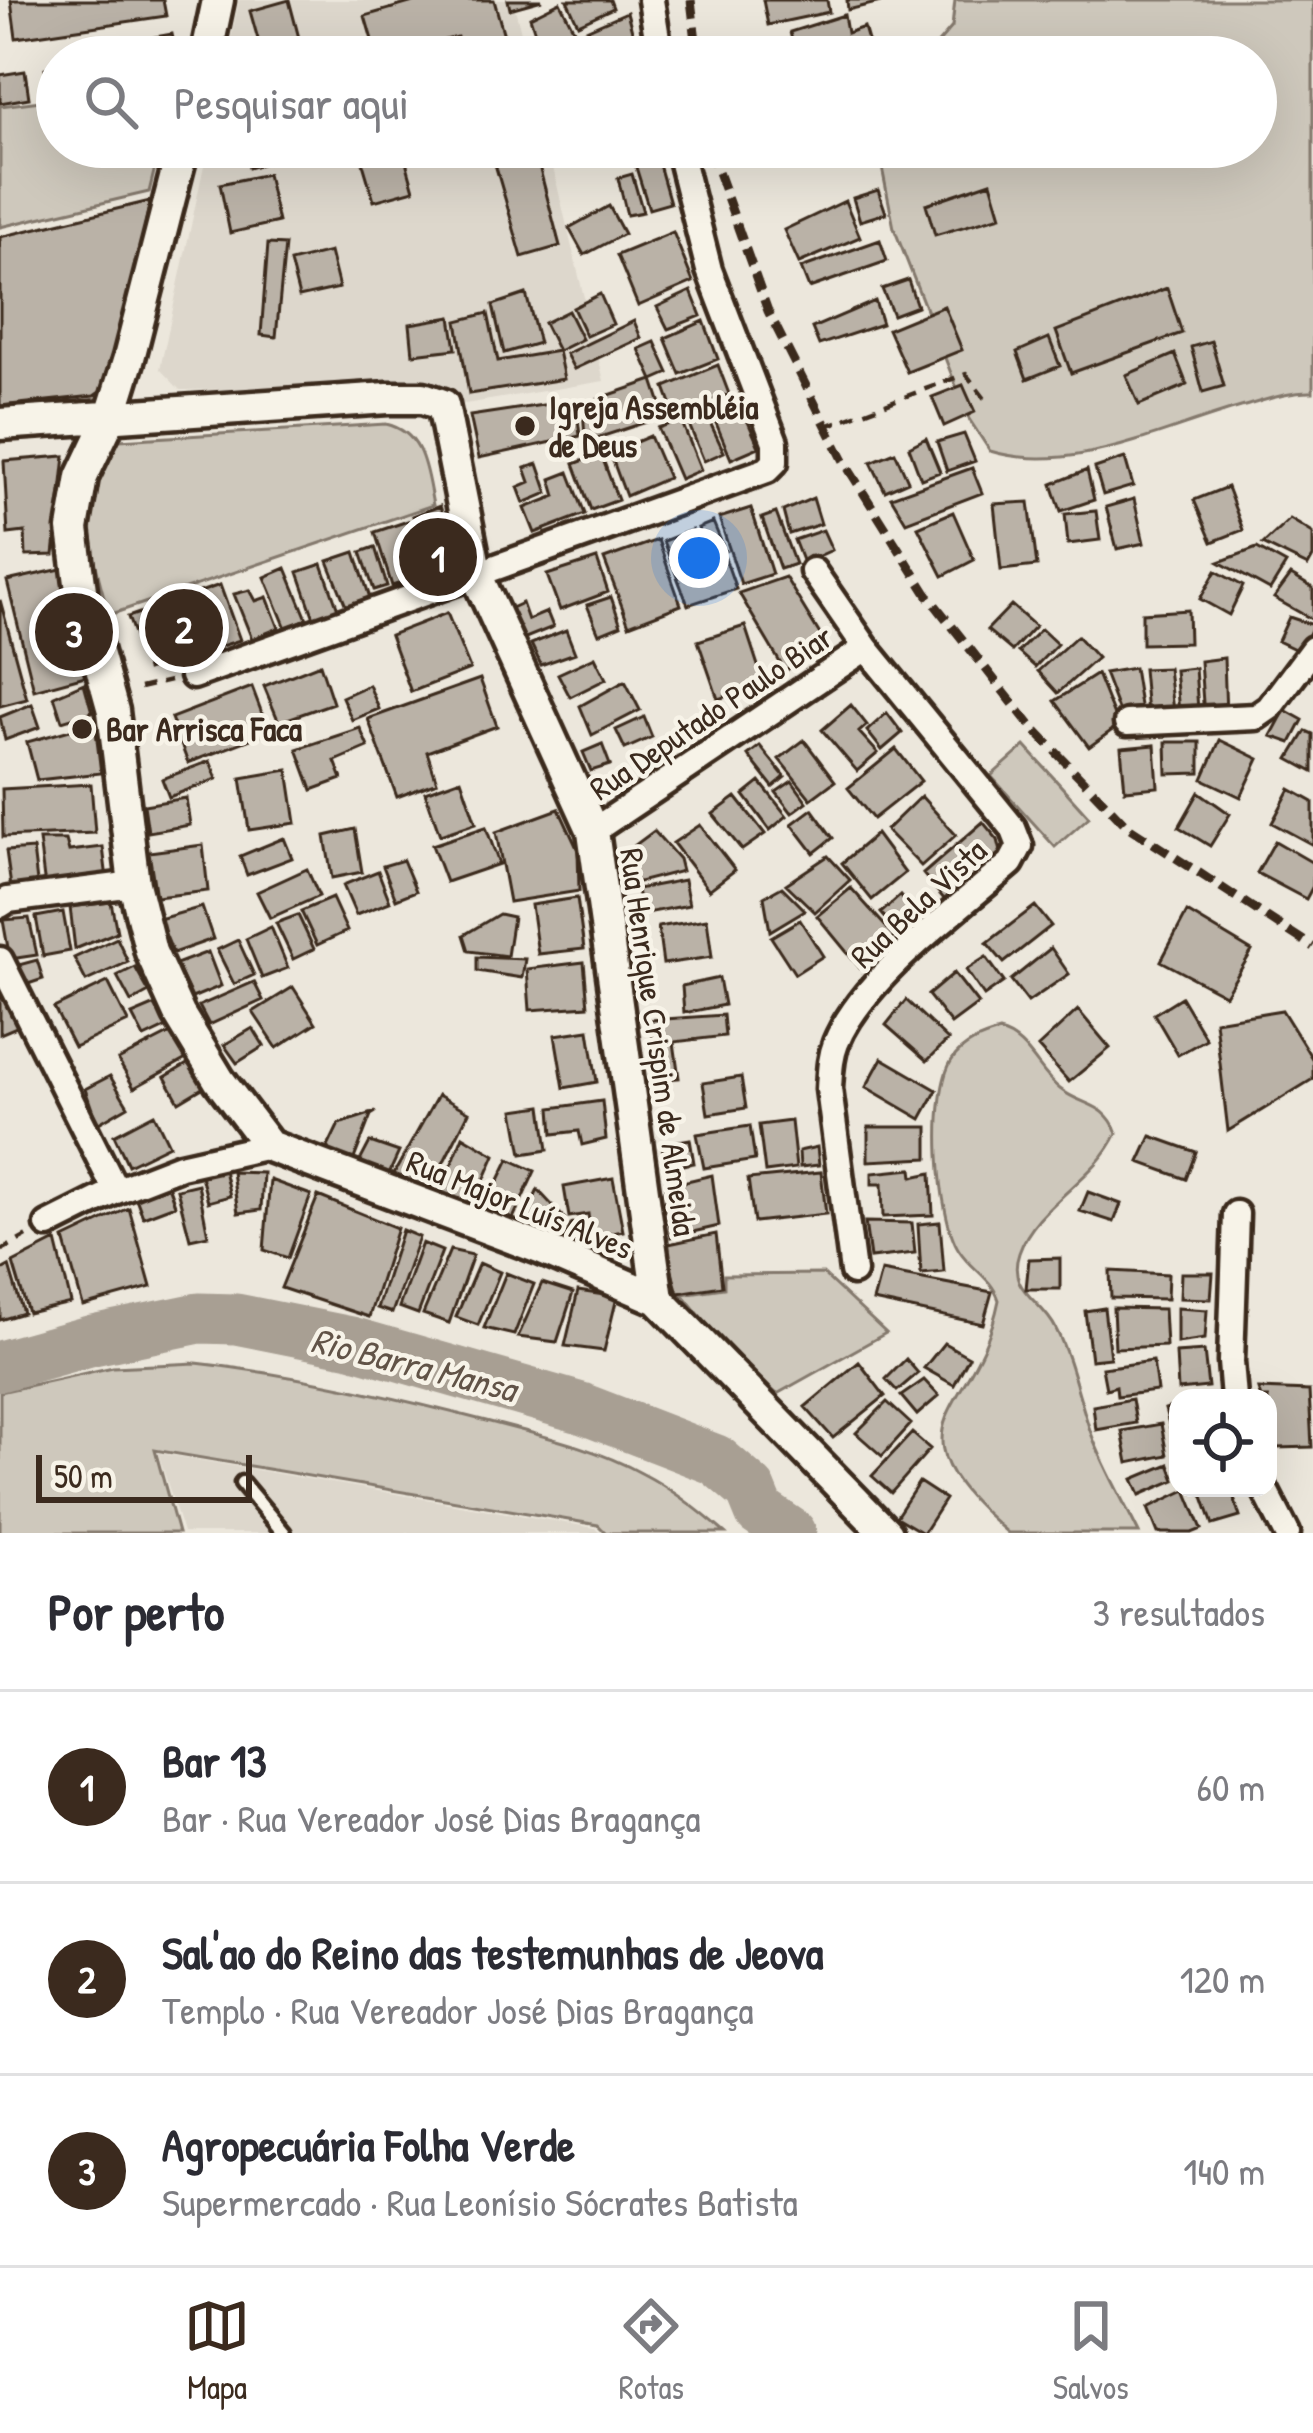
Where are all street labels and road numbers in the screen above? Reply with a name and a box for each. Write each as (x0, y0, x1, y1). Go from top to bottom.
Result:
street label: Rua Deputado Paulo Biar (581, 614, 842, 811)
street label: Rua Bela Vista (841, 829, 996, 977)
street label: Rua Henrique Crispim de Almeida (609, 845, 708, 1239)
street label: Rua Major Luís Alves (401, 1139, 639, 1269)

